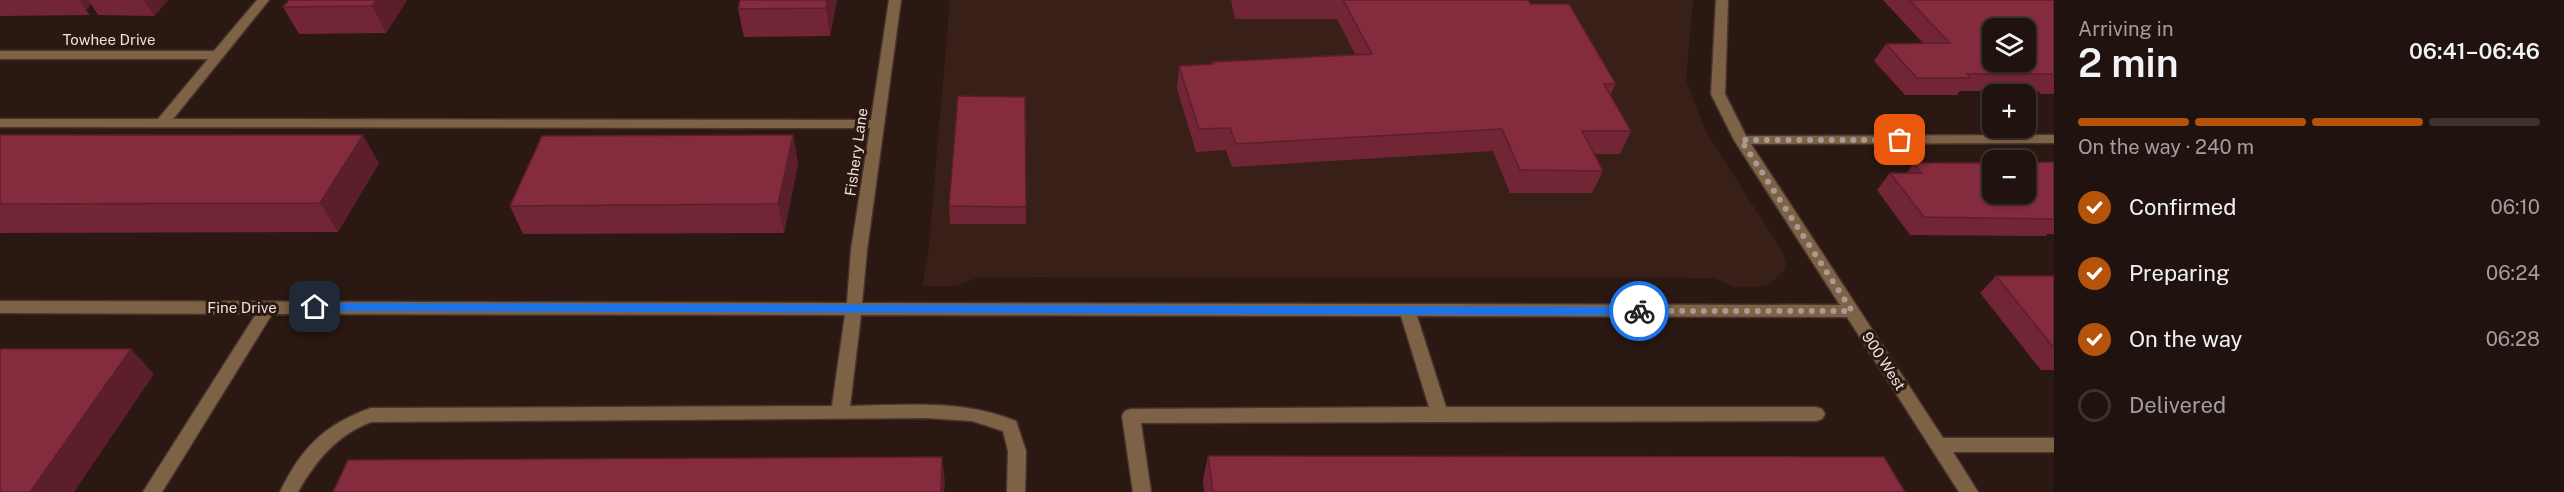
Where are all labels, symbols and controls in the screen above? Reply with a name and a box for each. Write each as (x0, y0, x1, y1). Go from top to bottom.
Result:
text: Arriving in (2078, 17, 2173, 41)
map controls (1982, 18, 2036, 204)
button: layers (1982, 18, 2036, 72)
street label: Towhee Drive (62, 31, 156, 48)
text: 06:41–06:46 (2409, 38, 2540, 64)
text: 2 min (2078, 40, 2179, 86)
button: + (1982, 84, 2036, 138)
street label: Fishery Lane (841, 107, 871, 197)
pin (1874, 114, 1925, 165)
icon: bag (1883, 123, 1916, 156)
text: On the way · 240 m (2078, 135, 2254, 159)
button: − (1982, 150, 2036, 204)
icon: check (2078, 191, 2111, 224)
text: Confirmed (2129, 194, 2236, 220)
text: 06:10 (2491, 195, 2540, 219)
icon: check (2078, 257, 2111, 290)
text: Preparing (2129, 260, 2230, 286)
text: 06:24 (2486, 261, 2540, 285)
pin (289, 281, 340, 332)
courier (1609, 281, 1669, 341)
icon: home (298, 290, 331, 323)
icon: bike (1623, 295, 1656, 328)
street label: Fine Drive (207, 299, 277, 316)
icon: check (2078, 323, 2111, 356)
text: On the way (2129, 326, 2242, 352)
text: 06:28 (2486, 327, 2540, 351)
street label: 900 West (1859, 329, 1909, 394)
text: Delivered (2129, 392, 2226, 418)

